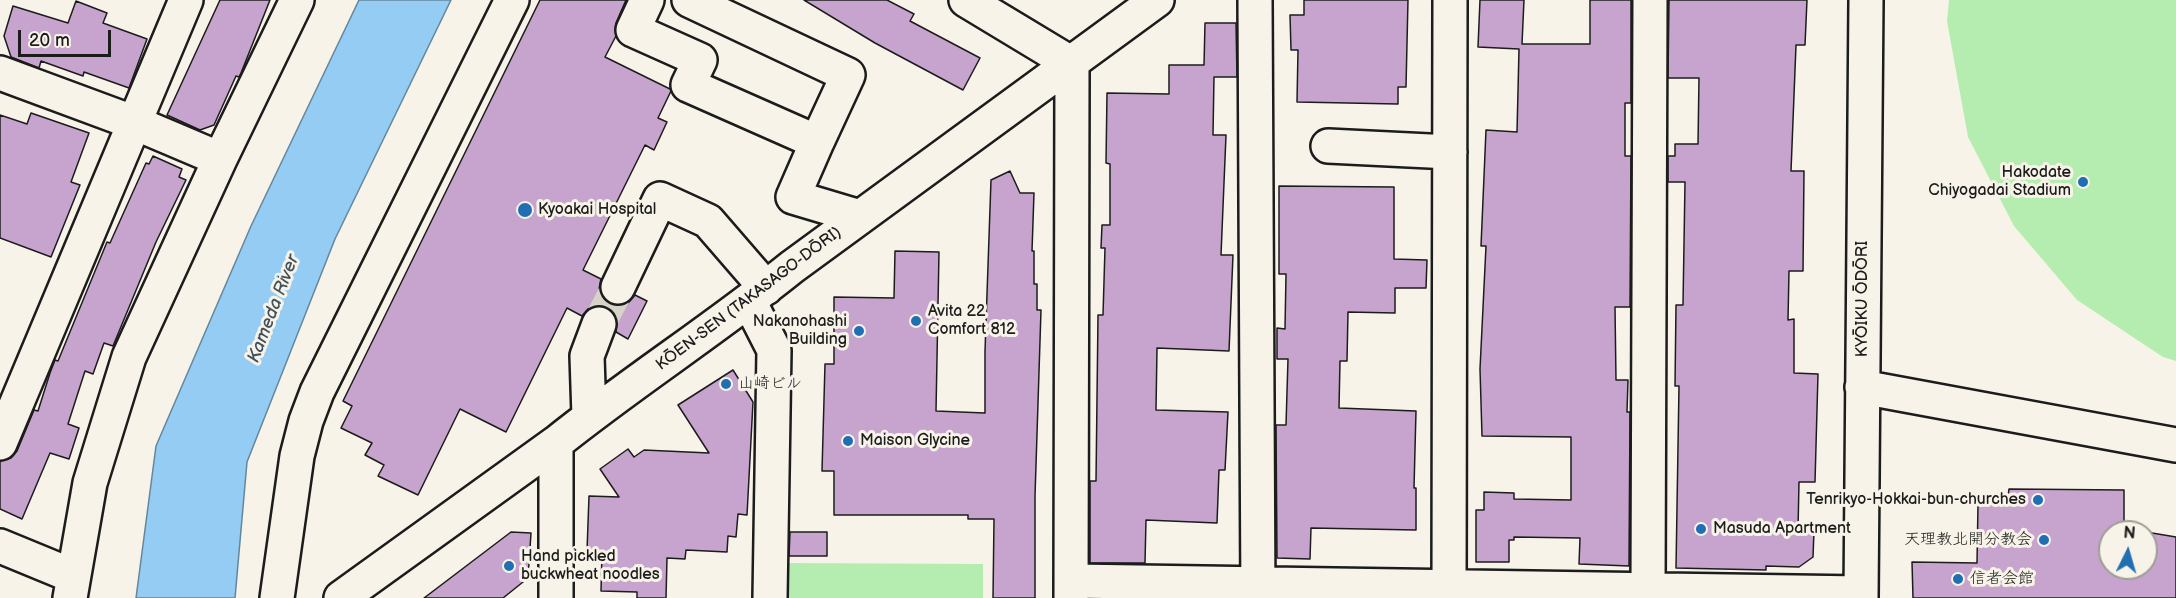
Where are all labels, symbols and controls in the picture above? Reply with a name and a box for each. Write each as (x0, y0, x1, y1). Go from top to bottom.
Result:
scale bar (21, 18, 114, 56)
text: 20 m (29, 30, 70, 51)
place label: Hakodate Chiyogadai Stadium (1928, 163, 2071, 201)
marker: Hakodate Chiyogadai Stadium (2076, 175, 2090, 189)
place label: Kyoakai Hospital (538, 200, 656, 220)
marker: Kyoakai Hospital (516, 201, 534, 219)
street label: KŌEN-SEN (TAKASAGO-DŌRI) (653, 223, 845, 375)
street label: KYŌIKU ŌDŌRI (1853, 241, 1873, 357)
water label: Kameda River (243, 252, 305, 366)
place label: Avita 22 Comfort 812 (928, 302, 1015, 340)
place label: Nakanohashi Building (753, 312, 847, 350)
marker: Avita 22 Comfort 812 (909, 314, 923, 328)
marker: Nakanohashi Building (852, 324, 866, 338)
place label: 山崎ビル (738, 374, 802, 394)
marker: 山崎ビル (719, 377, 733, 391)
place label: Maison Glycine (860, 431, 970, 451)
marker: Maison Glycine (841, 434, 855, 448)
place label: Tenrikyo-Hokkai-bun-churches (1806, 490, 2026, 510)
marker: Tenrikyo-Hokkai-bun-churches (2031, 493, 2045, 507)
place label: Masuda Apartment (1713, 519, 1851, 539)
north arrow (2098, 520, 2158, 580)
marker: Masuda Apartment (1694, 522, 1708, 536)
text: N (2123, 524, 2136, 544)
place label: 天理教北開分教会 (1904, 530, 2032, 550)
marker: 天理教北開分教会 (2037, 533, 2051, 547)
place label: Hand pickled buckwheat noodles (521, 547, 660, 585)
marker: Hand pickled buckwheat noodles (502, 559, 516, 573)
place label: 信者会館 (1970, 569, 2034, 589)
marker: 信者会館 (1951, 572, 1965, 586)

